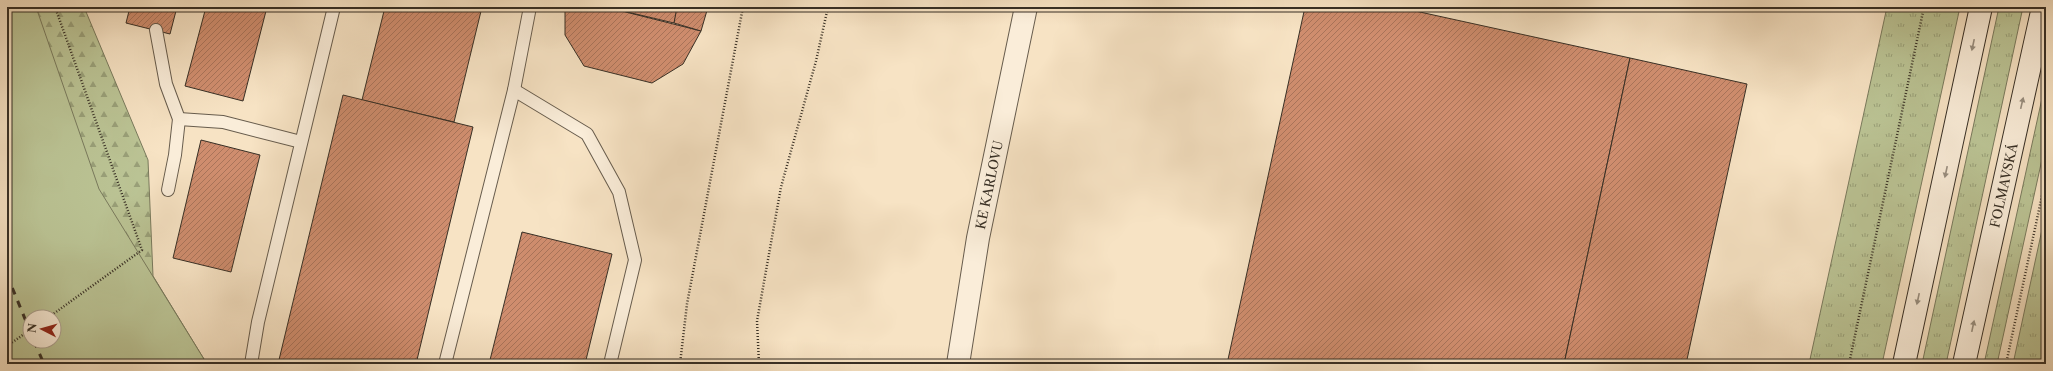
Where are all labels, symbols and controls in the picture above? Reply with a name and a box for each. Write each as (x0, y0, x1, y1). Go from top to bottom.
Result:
one-way arrow (1970, 39, 1976, 51)
one-way arrow (2019, 97, 2025, 109)
street label: KE KARLOVU (972, 139, 1006, 230)
street label: FOLMAVSKÁ (1986, 141, 2021, 229)
one-way arrow (1942, 166, 1948, 178)
one-way arrow (1915, 293, 1921, 305)
north arrow (22, 309, 62, 349)
one-way arrow (1970, 320, 1976, 332)
text: N (25, 322, 40, 333)

